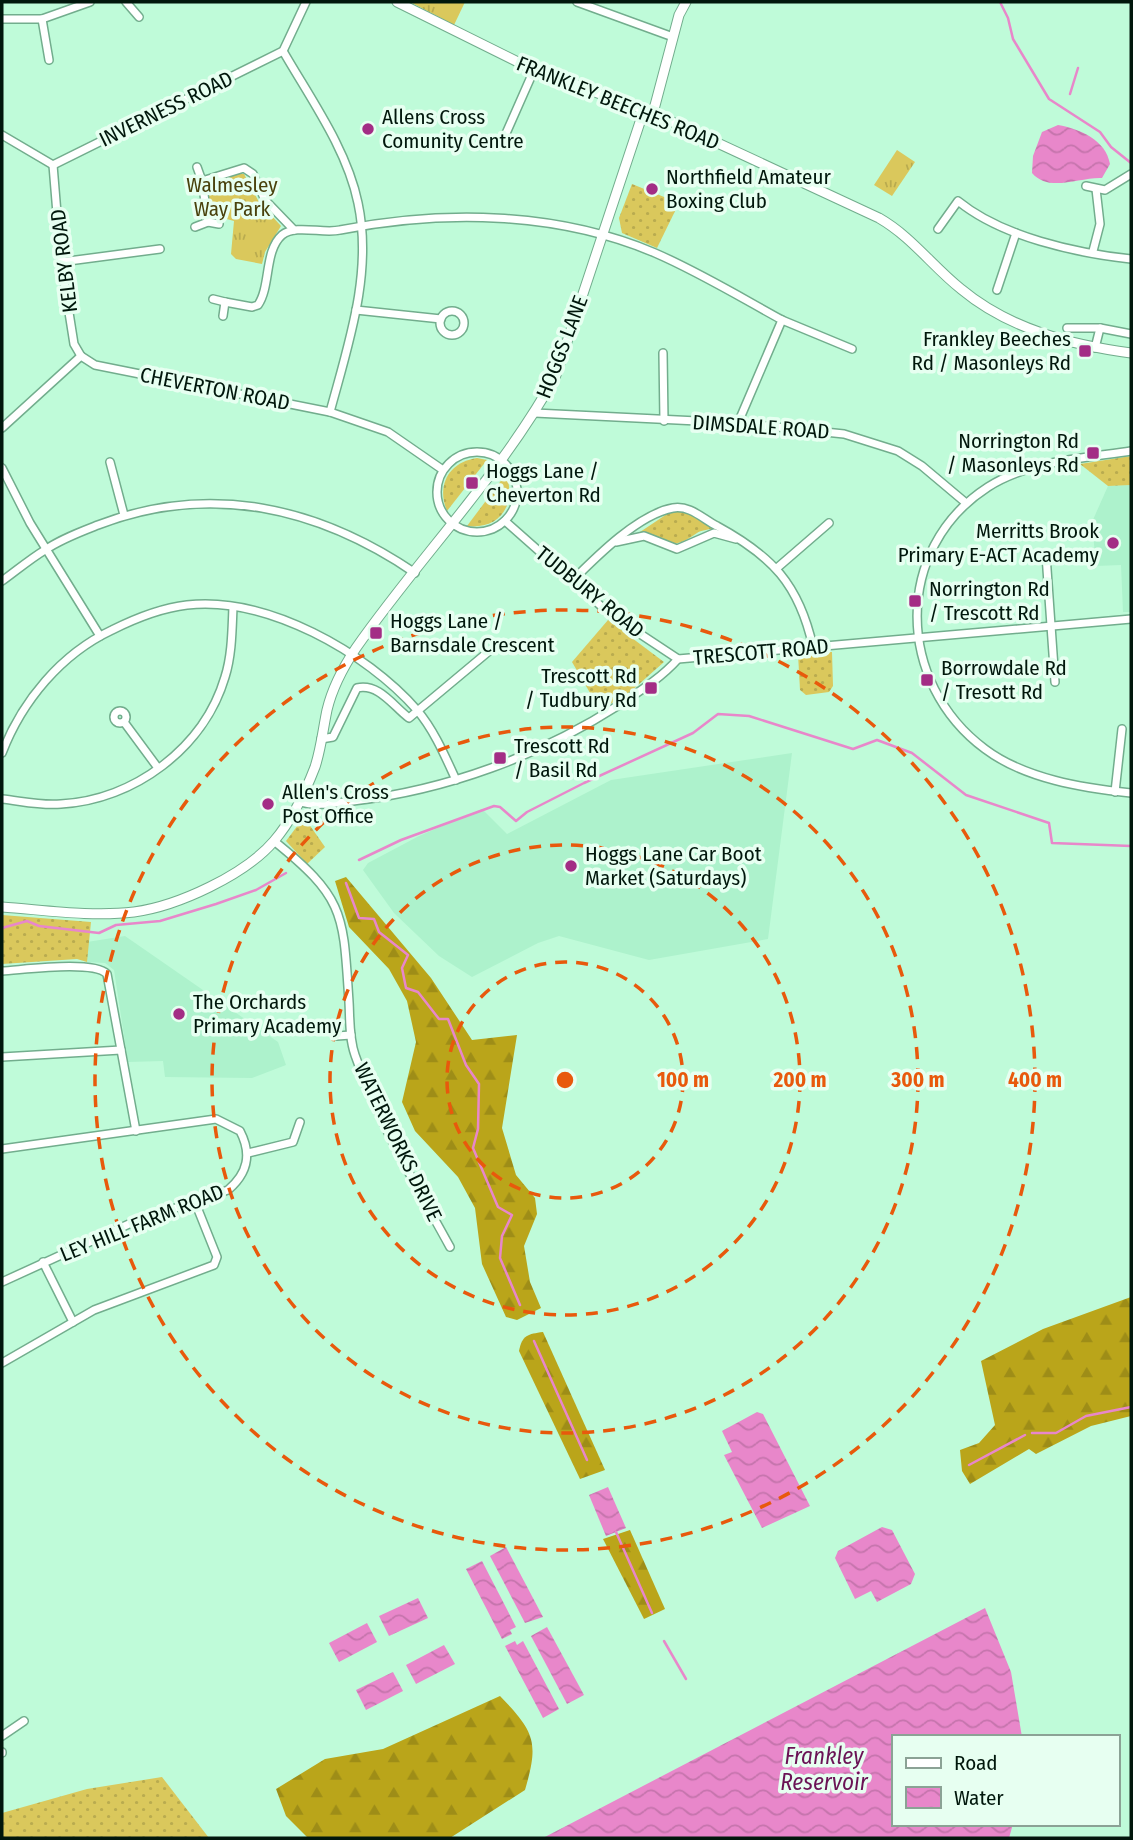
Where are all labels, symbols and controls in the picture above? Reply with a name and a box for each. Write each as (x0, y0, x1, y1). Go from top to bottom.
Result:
street label: FRANKLEY BEECHES ROAD (513, 50, 723, 156)
street label: INVERNESS ROAD (95, 65, 237, 153)
place label: Allens Cross Comunity Centre (382, 104, 524, 154)
marker: Allens Cross Comunity Centre (360, 121, 376, 137)
place label: Northfield Amateur Boxing Club (666, 164, 831, 214)
park label: Walmesley Way Park (186, 172, 278, 222)
marker: Northfield Amateur Boxing Club (644, 181, 660, 197)
street label: KELBY ROAD (45, 208, 83, 314)
street label: HOGGS LANE (530, 292, 594, 402)
place label: Frankley Beeches Rd / Masonleys Rd (912, 326, 1071, 376)
marker: Frankley Beeches Rd / Masonleys Rd (1077, 343, 1093, 359)
street label: CHEVERTON ROAD (138, 362, 292, 416)
street label: DIMSDALE ROAD (692, 409, 830, 445)
place label: Norrington Rd / Masonleys Rd (947, 428, 1079, 478)
marker: Norrington Rd / Masonleys Rd (1085, 445, 1101, 461)
place label: Hoggs Lane / Cheverton Rd (486, 458, 601, 508)
marker: Hoggs Lane / Cheverton Rd (464, 475, 480, 491)
place label: Merritts Brook Primary E-ACT Academy (898, 518, 1100, 568)
marker: Merritts Brook Primary E-ACT Academy (1105, 535, 1121, 551)
street label: TUDBURY ROAD (531, 540, 649, 644)
place label: Norrington Rd / Trescott Rd (929, 576, 1050, 626)
marker: Norrington Rd / Trescott Rd (907, 593, 923, 609)
place label: Hoggs Lane / Barnsdale Crescent (390, 608, 555, 658)
marker: Hoggs Lane / Barnsdale Crescent (368, 625, 384, 641)
street label: TRESCOTT ROAD (692, 633, 830, 671)
place label: Borrowdale Rd / Tresott Rd (941, 655, 1067, 705)
place label: Trescott Rd / Tudbury Rd (525, 663, 637, 713)
marker: Borrowdale Rd / Tresott Rd (919, 672, 935, 688)
marker: Trescott Rd / Tudbury Rd (643, 680, 659, 696)
place label: Trescott Rd / Basil Rd (514, 733, 610, 783)
marker: Trescott Rd / Basil Rd (492, 750, 508, 766)
place label: Allen's Cross Post Office (282, 779, 389, 829)
marker: Allen's Cross Post Office (260, 796, 276, 812)
place label: Hoggs Lane Car Boot Market (Saturdays) (585, 841, 762, 891)
marker: Hoggs Lane Car Boot Market (Saturdays) (563, 858, 579, 874)
place label: The Orchards Primary Academy (193, 989, 342, 1039)
marker: The Orchards Primary Academy (171, 1006, 187, 1022)
street label: WATERWORKS DRIVE (348, 1059, 448, 1226)
text: 100 m (657, 1067, 709, 1093)
text: 200 m (772, 1067, 827, 1093)
text: 300 m (890, 1067, 945, 1093)
text: 400 m (1008, 1067, 1062, 1093)
centre of rings (553, 1068, 577, 1092)
street label: LEY HILL FARM ROAD (56, 1178, 228, 1268)
legend (892, 1735, 1119, 1826)
water label: Frankley Reservoir (780, 1742, 869, 1796)
text: Road (954, 1750, 998, 1776)
text: Water (954, 1785, 1004, 1811)

